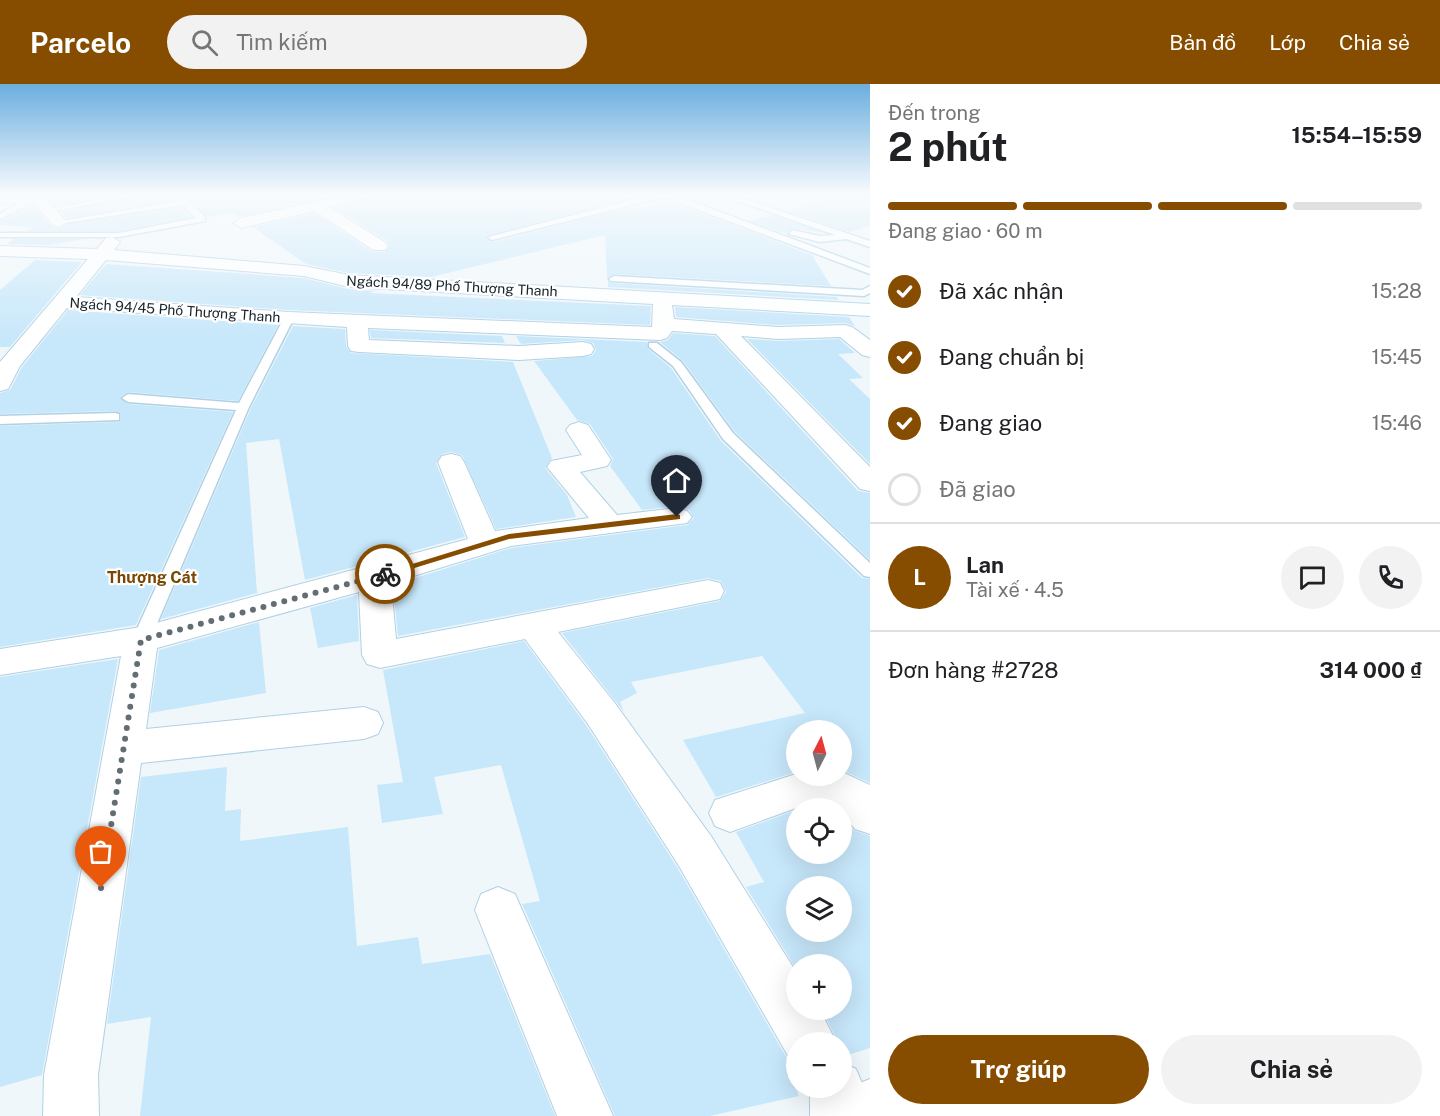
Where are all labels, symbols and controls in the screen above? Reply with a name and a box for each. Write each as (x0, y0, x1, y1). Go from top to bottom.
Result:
search box (167, 15, 587, 69)
text: Parcelo (30, 26, 131, 59)
icon: search (188, 26, 221, 59)
text: Tìm kiếm (236, 29, 328, 55)
text: Bản đồ (1169, 30, 1236, 55)
text: Lớp (1269, 30, 1306, 55)
text: Chia sẻ (1339, 30, 1410, 55)
text: Đến trong (888, 101, 981, 125)
text: 15:54–15:59 (1291, 122, 1422, 148)
text: 2 phút (888, 124, 1008, 170)
text: Đang giao · 60 m (888, 219, 1043, 243)
street label: Ngách 94/89 Phố Thượng Thanh (346, 272, 558, 300)
icon: check (888, 275, 921, 308)
text: Đã xác nhận (939, 278, 1064, 304)
text: 15:28 (1371, 279, 1422, 303)
street label: Ngách 94/45 Phố Thượng Thanh (69, 295, 281, 325)
icon: check (888, 341, 921, 374)
text: Đang chuẩn bị (939, 344, 1084, 370)
text: 15:45 (1371, 345, 1422, 369)
icon: check (888, 407, 921, 440)
text: Đang giao (939, 410, 1042, 436)
text: 15:46 (1372, 411, 1422, 435)
pin (651, 455, 702, 517)
icon: home (660, 464, 693, 497)
text: Đã giao (939, 476, 1016, 502)
courier (355, 544, 415, 604)
button: chat (1281, 546, 1344, 609)
button: phone (1359, 546, 1422, 609)
text: Lan (966, 552, 1004, 578)
icon: bike (369, 558, 402, 591)
text: L (913, 564, 926, 590)
district label: Thượng Cát (107, 568, 197, 587)
text: Tài xế · 4.5 (966, 578, 1064, 602)
text: Đơn hàng #2728 (888, 657, 1058, 683)
text: 314 000 ₫ (1319, 657, 1422, 683)
north arrow (786, 720, 852, 786)
map controls (786, 720, 852, 1098)
button: locate (786, 798, 852, 864)
pin (75, 826, 126, 888)
icon: bag (84, 835, 117, 868)
button: layers (786, 876, 852, 942)
button: + (786, 954, 852, 1020)
button: − (786, 1032, 852, 1098)
button: Trợ giúp (888, 1035, 1149, 1104)
button: Chia sẻ (1161, 1035, 1422, 1104)

